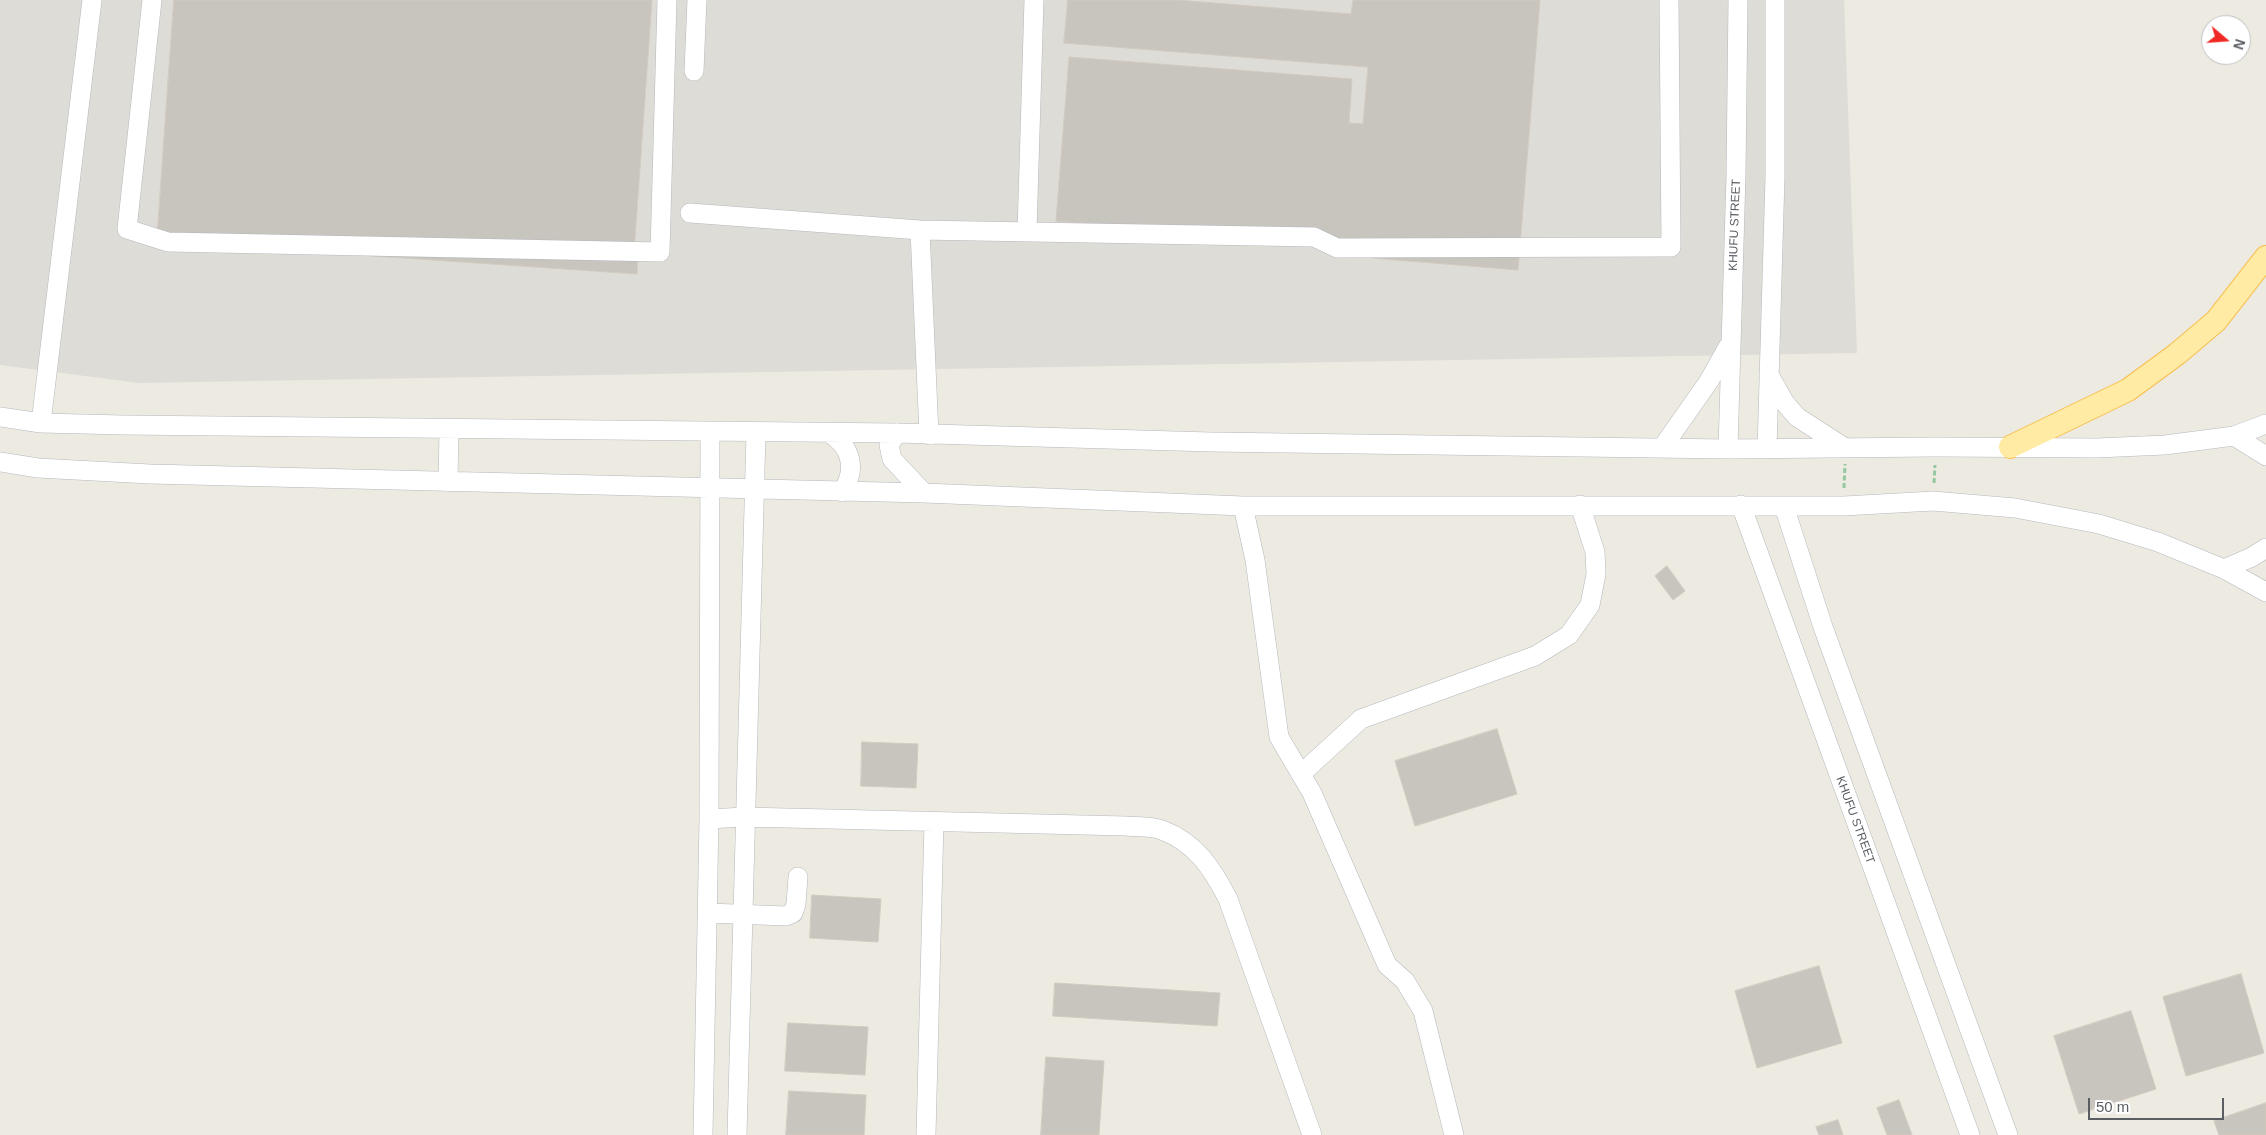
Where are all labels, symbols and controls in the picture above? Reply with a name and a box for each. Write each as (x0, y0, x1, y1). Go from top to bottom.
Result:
north arrow (2201, 15, 2251, 65)
text: N (2230, 37, 2248, 52)
street label: KHUFU STREET (1726, 179, 1744, 271)
street label: KHUFU STREET (1833, 774, 1877, 866)
scale bar (2091, 1088, 2227, 1120)
text: 50 m (2096, 1098, 2129, 1115)

